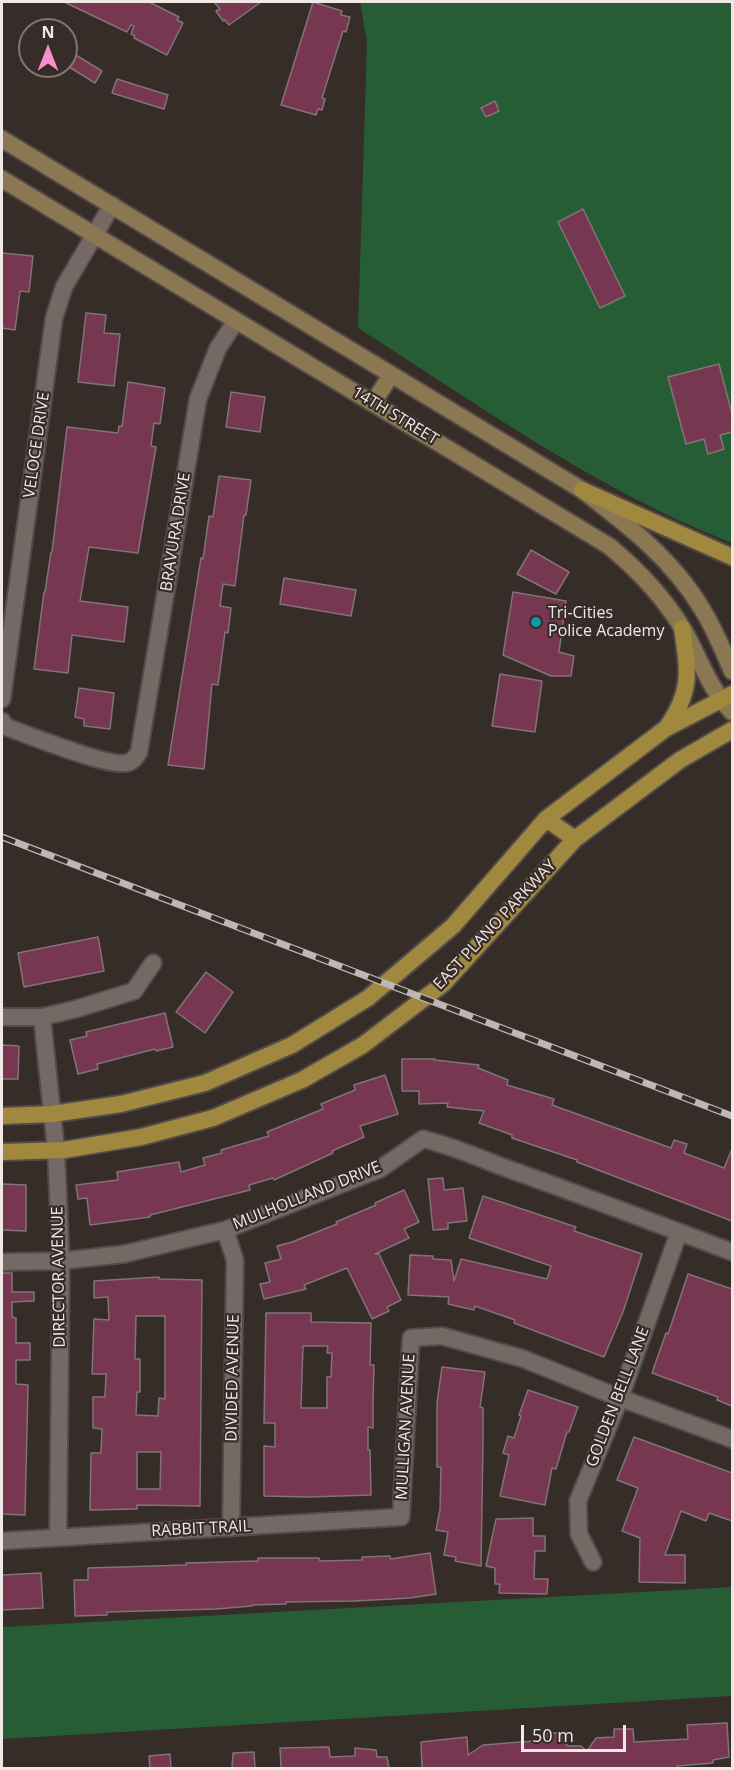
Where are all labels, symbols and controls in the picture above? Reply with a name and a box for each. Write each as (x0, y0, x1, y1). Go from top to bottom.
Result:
north arrow (18, 18, 78, 78)
text: N (41, 21, 55, 43)
street label: 14TH STREET (348, 383, 442, 449)
street label: VELOCE DRIVE (20, 391, 54, 499)
street label: BRAVURA DRIVE (157, 471, 195, 593)
place label: Tri-Cities Police Academy (548, 603, 664, 641)
marker: Tri-Cities Police Academy (529, 615, 543, 629)
street label: EAST PLANO PARKWAY (430, 856, 560, 994)
street label: MULHOLLAND DRIVE (230, 1158, 384, 1234)
street label: DIRECTOR AVENUE (48, 1206, 70, 1348)
street label: DIVIDED AVENUE (222, 1314, 244, 1442)
street label: GOLDEN BELL LANE (582, 1324, 654, 1470)
street label: MULLIGAN AVENUE (393, 1353, 419, 1501)
street label: RABBIT TRAIL (151, 1517, 251, 1541)
scale bar (524, 1713, 629, 1751)
text: 50 m (532, 1723, 574, 1747)

